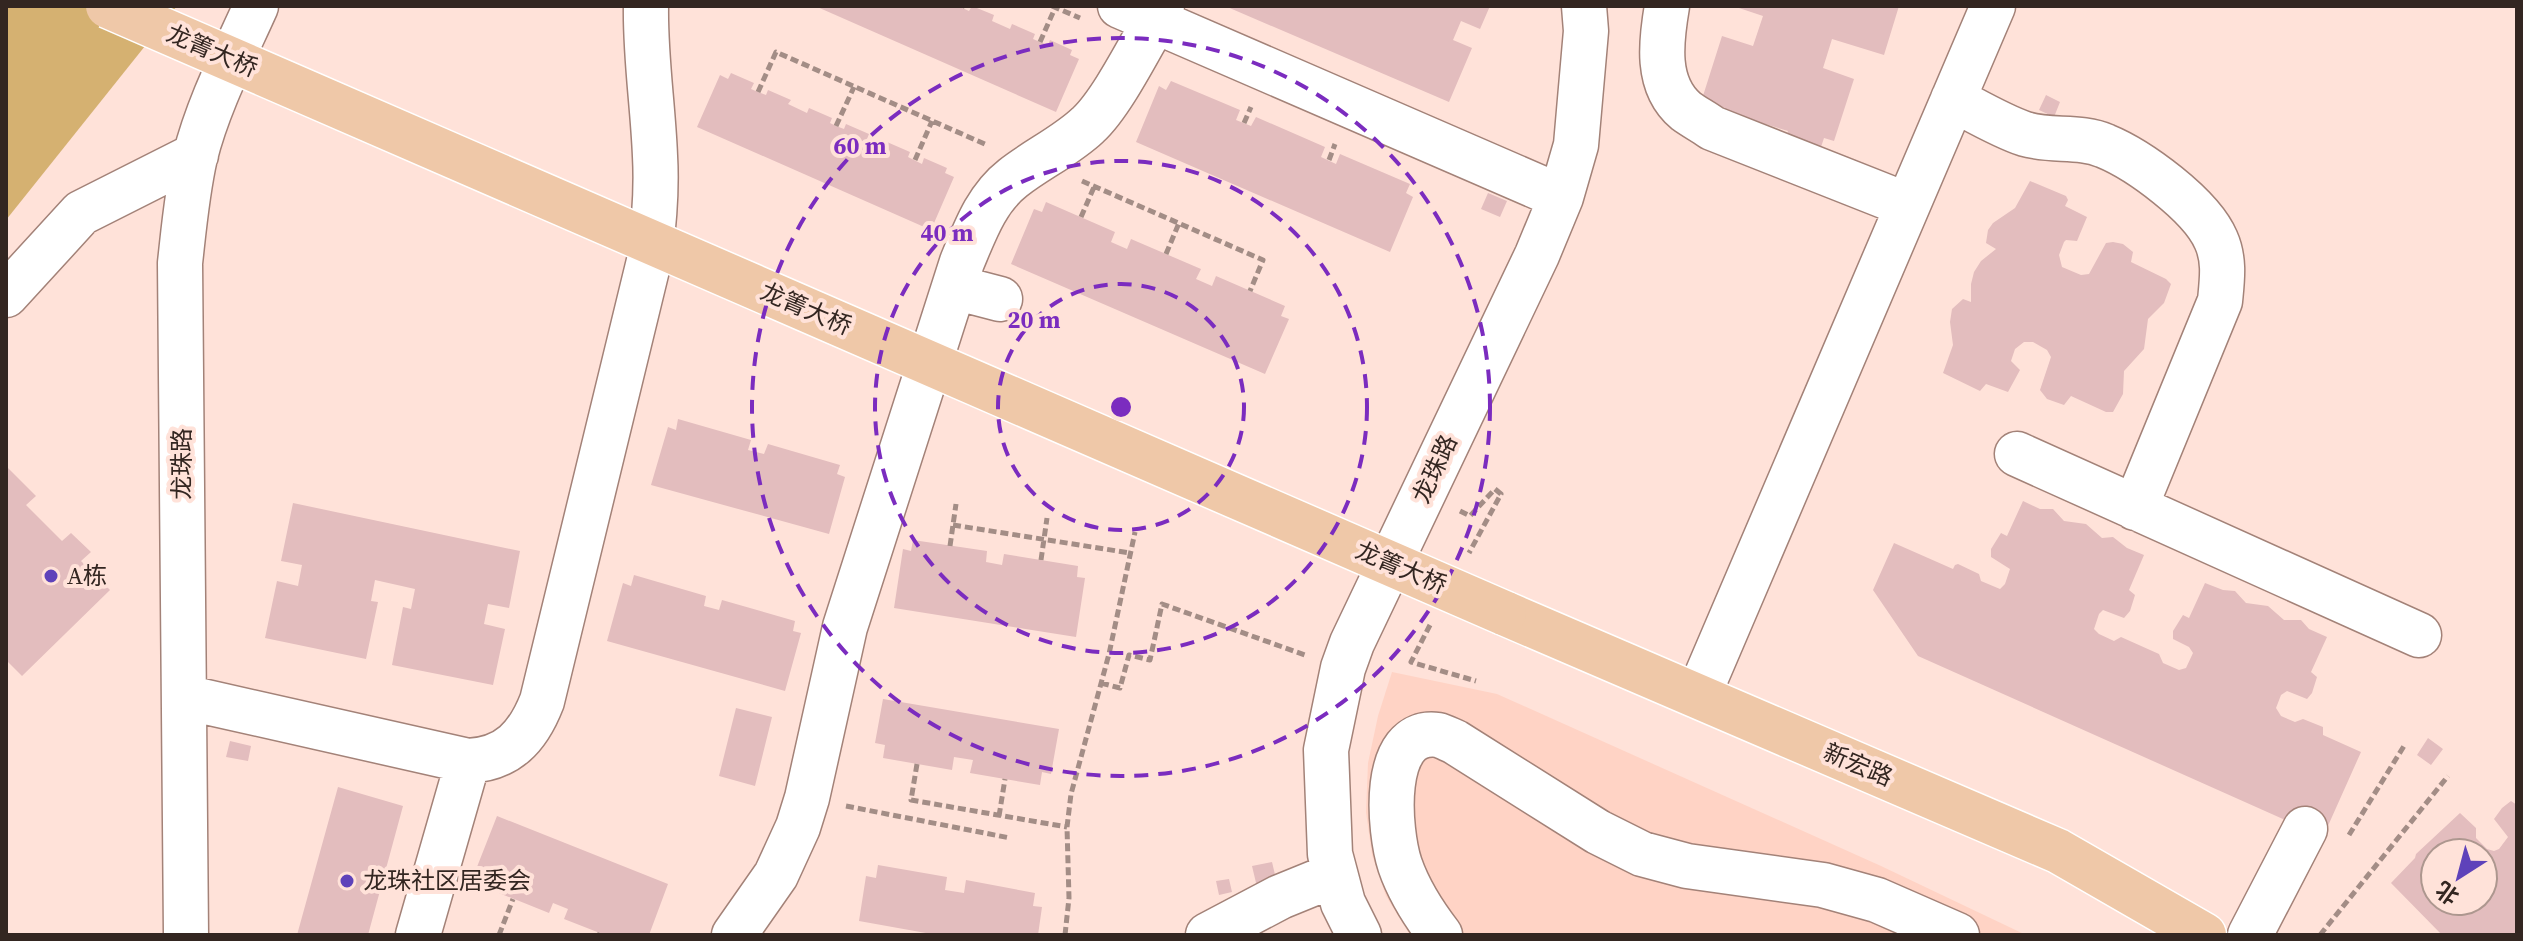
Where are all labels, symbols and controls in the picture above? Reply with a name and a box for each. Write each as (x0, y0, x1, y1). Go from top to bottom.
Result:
street label: 龙箐大桥 (162, 17, 263, 84)
text: 60 m (834, 129, 887, 162)
text: 40 m (921, 216, 974, 249)
street label: 龙箐大桥 (756, 275, 857, 342)
text: 20 m (1008, 303, 1061, 336)
centre of rings (1107, 393, 1135, 421)
street label: 龙珠路 (165, 428, 198, 500)
street label: 龙珠路 (1404, 429, 1465, 508)
street label: 龙箐大桥 (1351, 534, 1452, 601)
place label: A栋 (67, 559, 107, 592)
marker: A栋 (42, 567, 60, 585)
street label: 新宏路 (1819, 735, 1898, 794)
north arrow (2419, 837, 2499, 917)
place label: 龙珠社区居委会 (363, 864, 531, 897)
marker: 龙珠社区居委会 (338, 872, 356, 890)
text: 北 (2430, 875, 2465, 912)

